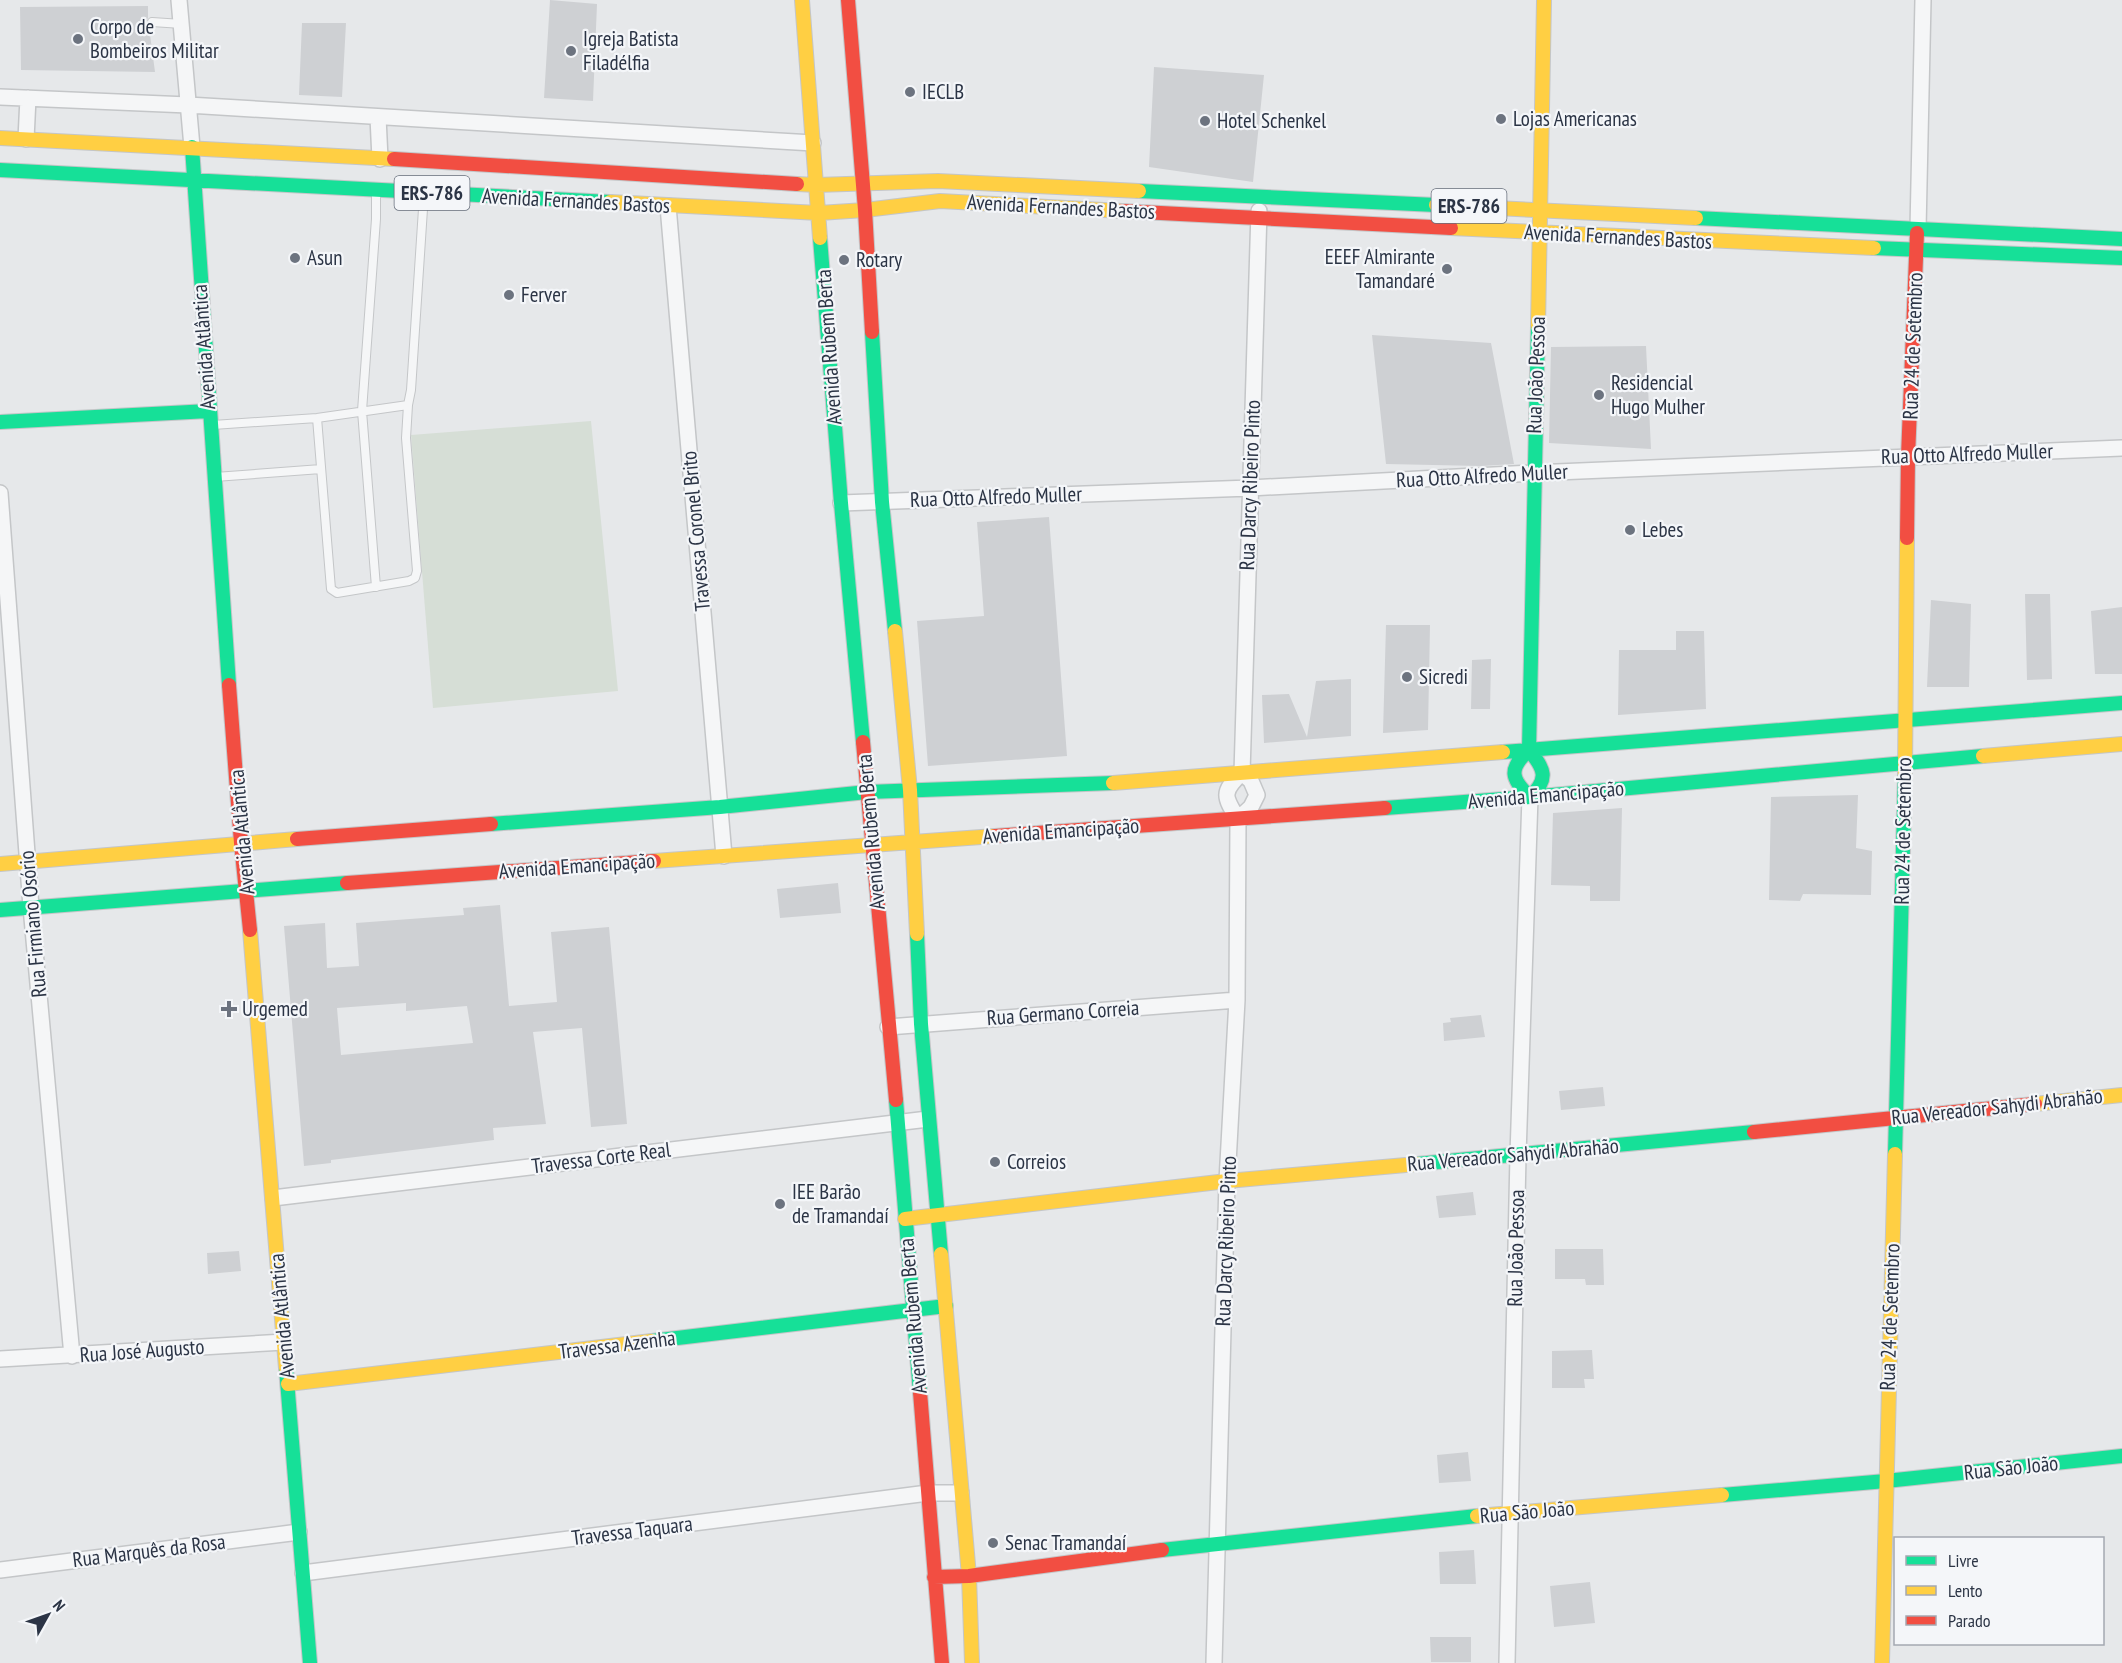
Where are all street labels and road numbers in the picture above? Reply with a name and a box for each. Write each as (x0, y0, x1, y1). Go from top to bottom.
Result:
road number: ERS-786 (394, 176, 470, 210)
street label: Avenida Fernandes Bastos (481, 182, 671, 219)
street label: Avenida Fernandes Bastos (966, 188, 1156, 225)
road number: ERS-786 (1432, 189, 1506, 223)
street label: Avenida Fernandes Bastos (1523, 218, 1713, 255)
street label: Avenida Rubem Berta (810, 268, 847, 426)
street label: Rua 24 de Setembro (1896, 272, 1929, 420)
street label: Avenida Atlântica (186, 284, 221, 411)
street label: Rua João Pessoa (1520, 316, 1551, 434)
street label: Rua Darcy Ribeiro Pinto (1233, 399, 1266, 571)
street label: Rua Otto Alfredo Muller (1881, 437, 2054, 470)
street label: Travessa Coronel Brito (675, 450, 716, 612)
street label: Rua Otto Alfredo Muller (1395, 458, 1569, 493)
street label: Rua Otto Alfredo Muller (910, 480, 1083, 513)
street label: Avenida Rubem Berta (850, 753, 891, 911)
street label: Rua 24 de Setembro (1888, 757, 1917, 905)
street label: Avenida Atlântica (223, 768, 260, 896)
street label: Avenida Emancipação (1467, 774, 1625, 815)
street label: Avenida Emancipação (982, 812, 1140, 849)
street label: Avenida Emancipação (498, 847, 656, 884)
street label: Rua Firmiano Osório (13, 849, 52, 999)
street label: Rua Germano Correia (986, 994, 1140, 1031)
street label: Rua Vereador Sahydi Abrahão (1890, 1082, 2104, 1131)
street label: Rua Vereador Sahydi Abrahão (1406, 1132, 1620, 1177)
street label: Travessa Corte Real (530, 1136, 672, 1179)
street label: Rua Darcy Ribeiro Pinto (1209, 1155, 1242, 1327)
street label: Rua João Pessoa (1501, 1189, 1530, 1307)
street label: Avenida Rubem Berta (892, 1237, 933, 1395)
street label: Rua 24 de Setembro (1873, 1243, 1906, 1391)
street label: Avenida Atlântica (263, 1252, 300, 1380)
street label: Travessa Azenha (557, 1324, 677, 1365)
street label: Rua José Augusto (79, 1333, 205, 1368)
street label: Rua São João (1963, 1449, 2059, 1486)
street label: Rua São João (1479, 1494, 1575, 1529)
street label: Travessa Taquara (570, 1510, 694, 1551)
street label: Rua Marquês da Rosa (71, 1528, 227, 1573)

